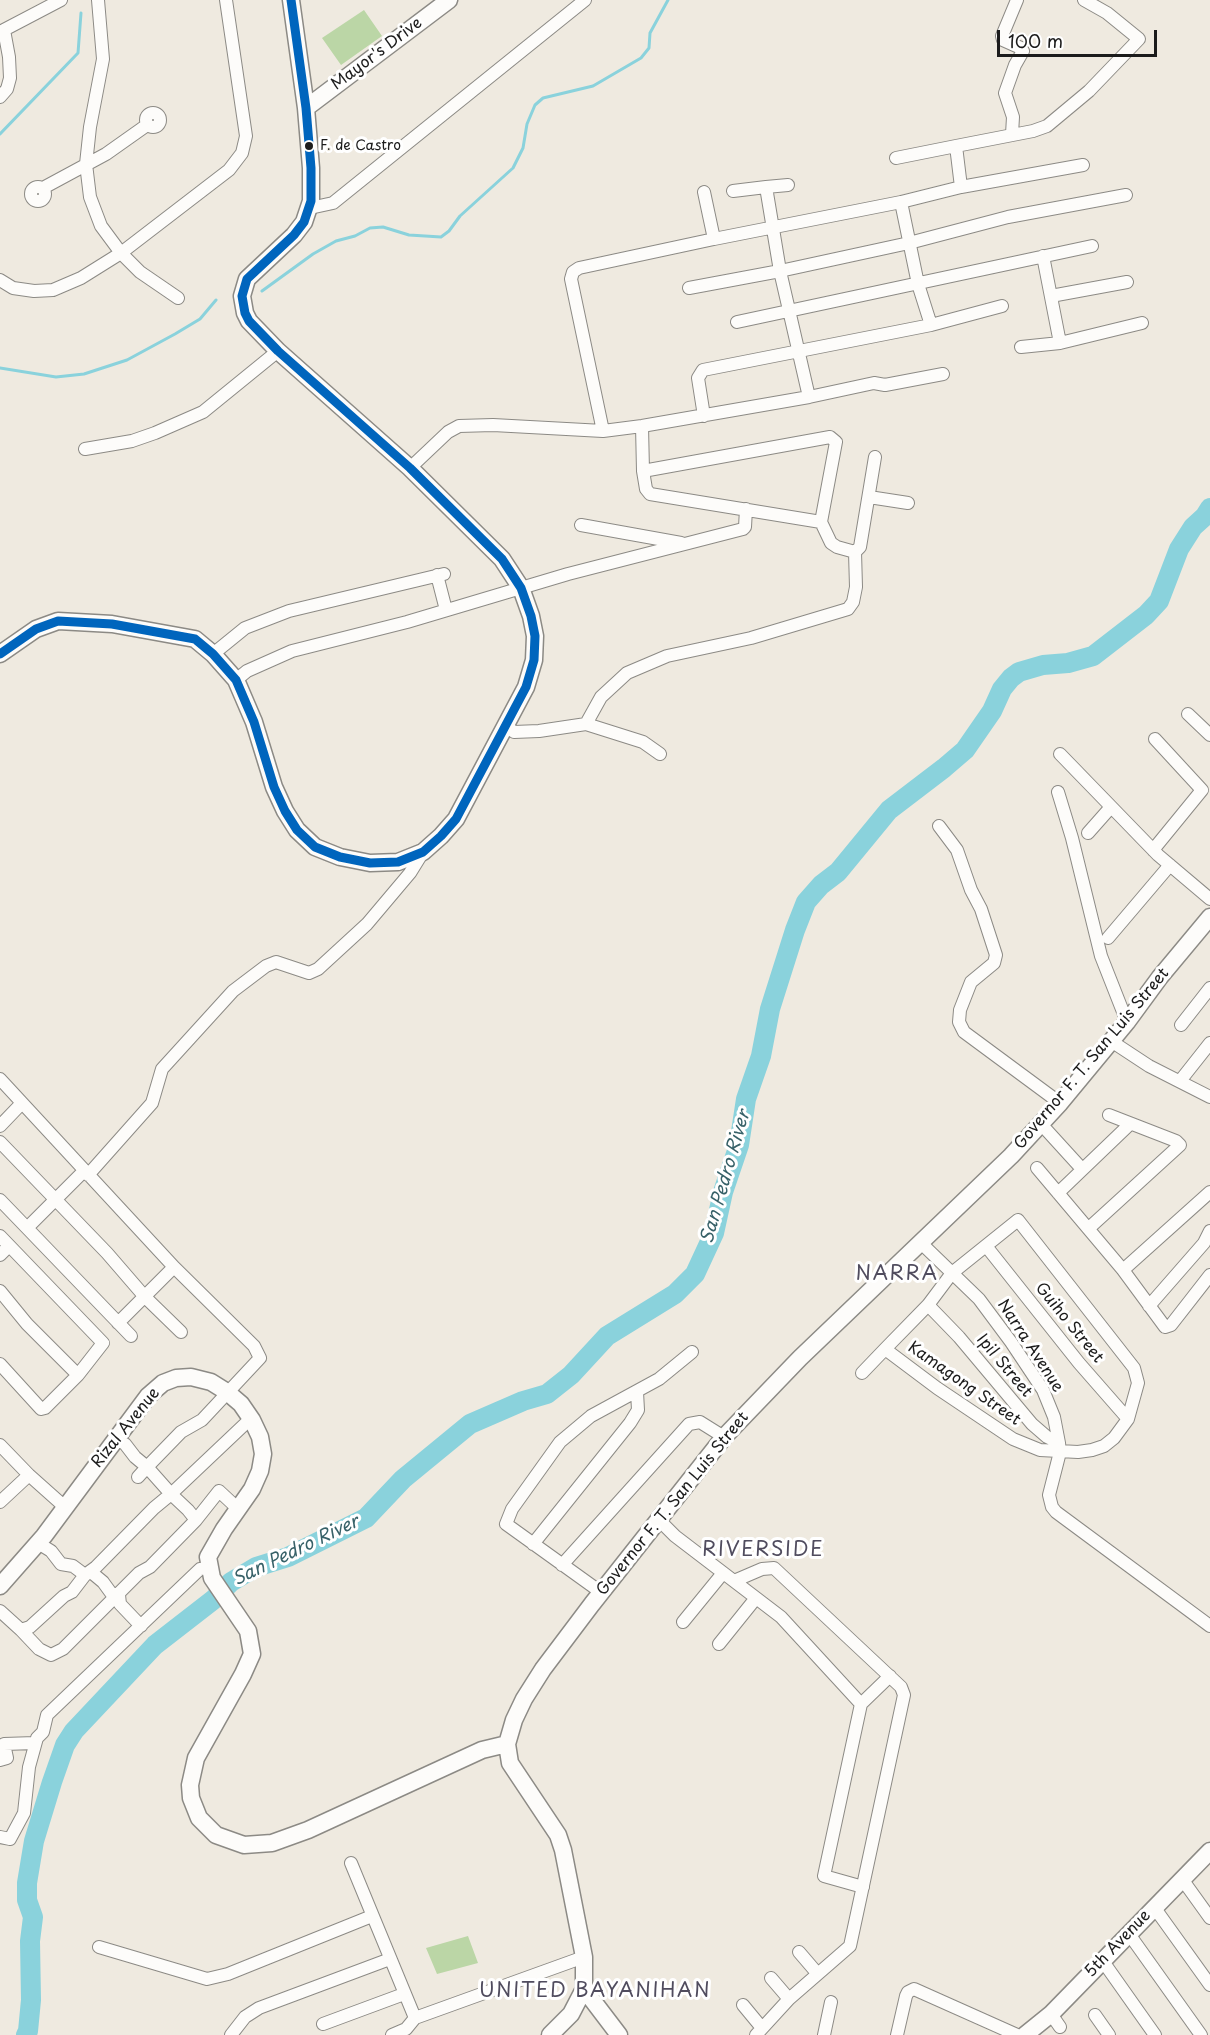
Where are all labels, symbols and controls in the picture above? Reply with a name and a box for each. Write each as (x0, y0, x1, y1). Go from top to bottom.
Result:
street label: Mayor's Drive (328, 14, 426, 94)
scale bar (1000, 18, 1160, 56)
text: 100 m (1008, 27, 1063, 54)
place label: F. de Castro (320, 138, 401, 154)
marker: F. de Castro (303, 140, 315, 152)
street label: Governor F. T. San Luis Street (1011, 964, 1173, 1154)
water label: San Pedro River (697, 1108, 755, 1246)
district label: NARRA (856, 1262, 938, 1286)
street label: Guiho Street (1031, 1279, 1107, 1367)
street label: Narra Avenue (993, 1296, 1067, 1396)
street label: Ipil Street (972, 1331, 1036, 1401)
street label: Kamagong Street (904, 1338, 1024, 1430)
street label: Rizal Avenue (88, 1384, 164, 1472)
street label: Governor F. T. San Luis Street (593, 1408, 753, 1600)
water label: San Pedro River (230, 1511, 362, 1591)
district label: RIVERSIDE (702, 1538, 824, 1562)
street label: 5th Avenue (1081, 1906, 1155, 1982)
district label: UNITED BAYANIHAN (479, 1979, 711, 2003)

